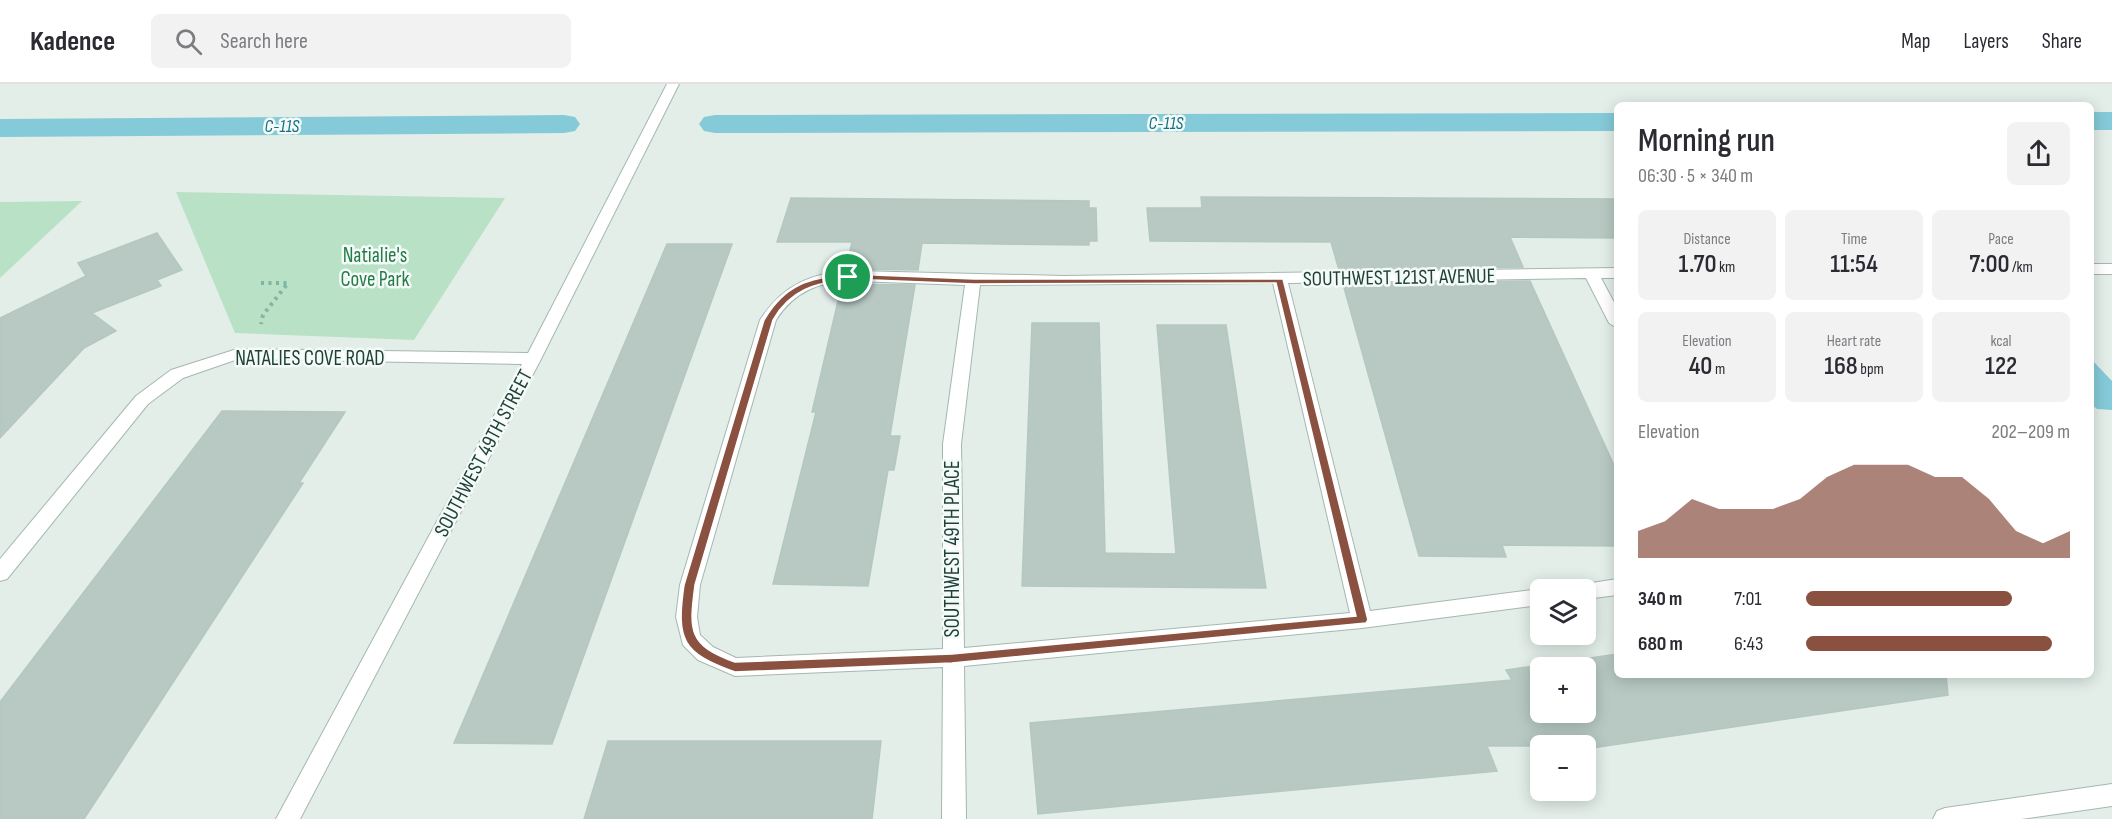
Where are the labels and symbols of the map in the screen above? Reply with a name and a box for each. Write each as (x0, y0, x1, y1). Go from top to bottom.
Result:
water label: C-11S (1149, 113, 1184, 134)
water label: C-11S (265, 116, 300, 137)
park label: Natialie's Cove Park (340, 243, 410, 292)
pin (822, 251, 873, 302)
street label: SOUTHWEST 121ST AVENUE (1303, 263, 1495, 292)
street label: NATALIES COVE ROAD (235, 346, 385, 371)
street label: SOUTHWEST 49TH STREET (429, 365, 538, 541)
street label: SOUTHWEST 49TH PLACE (940, 460, 965, 638)

